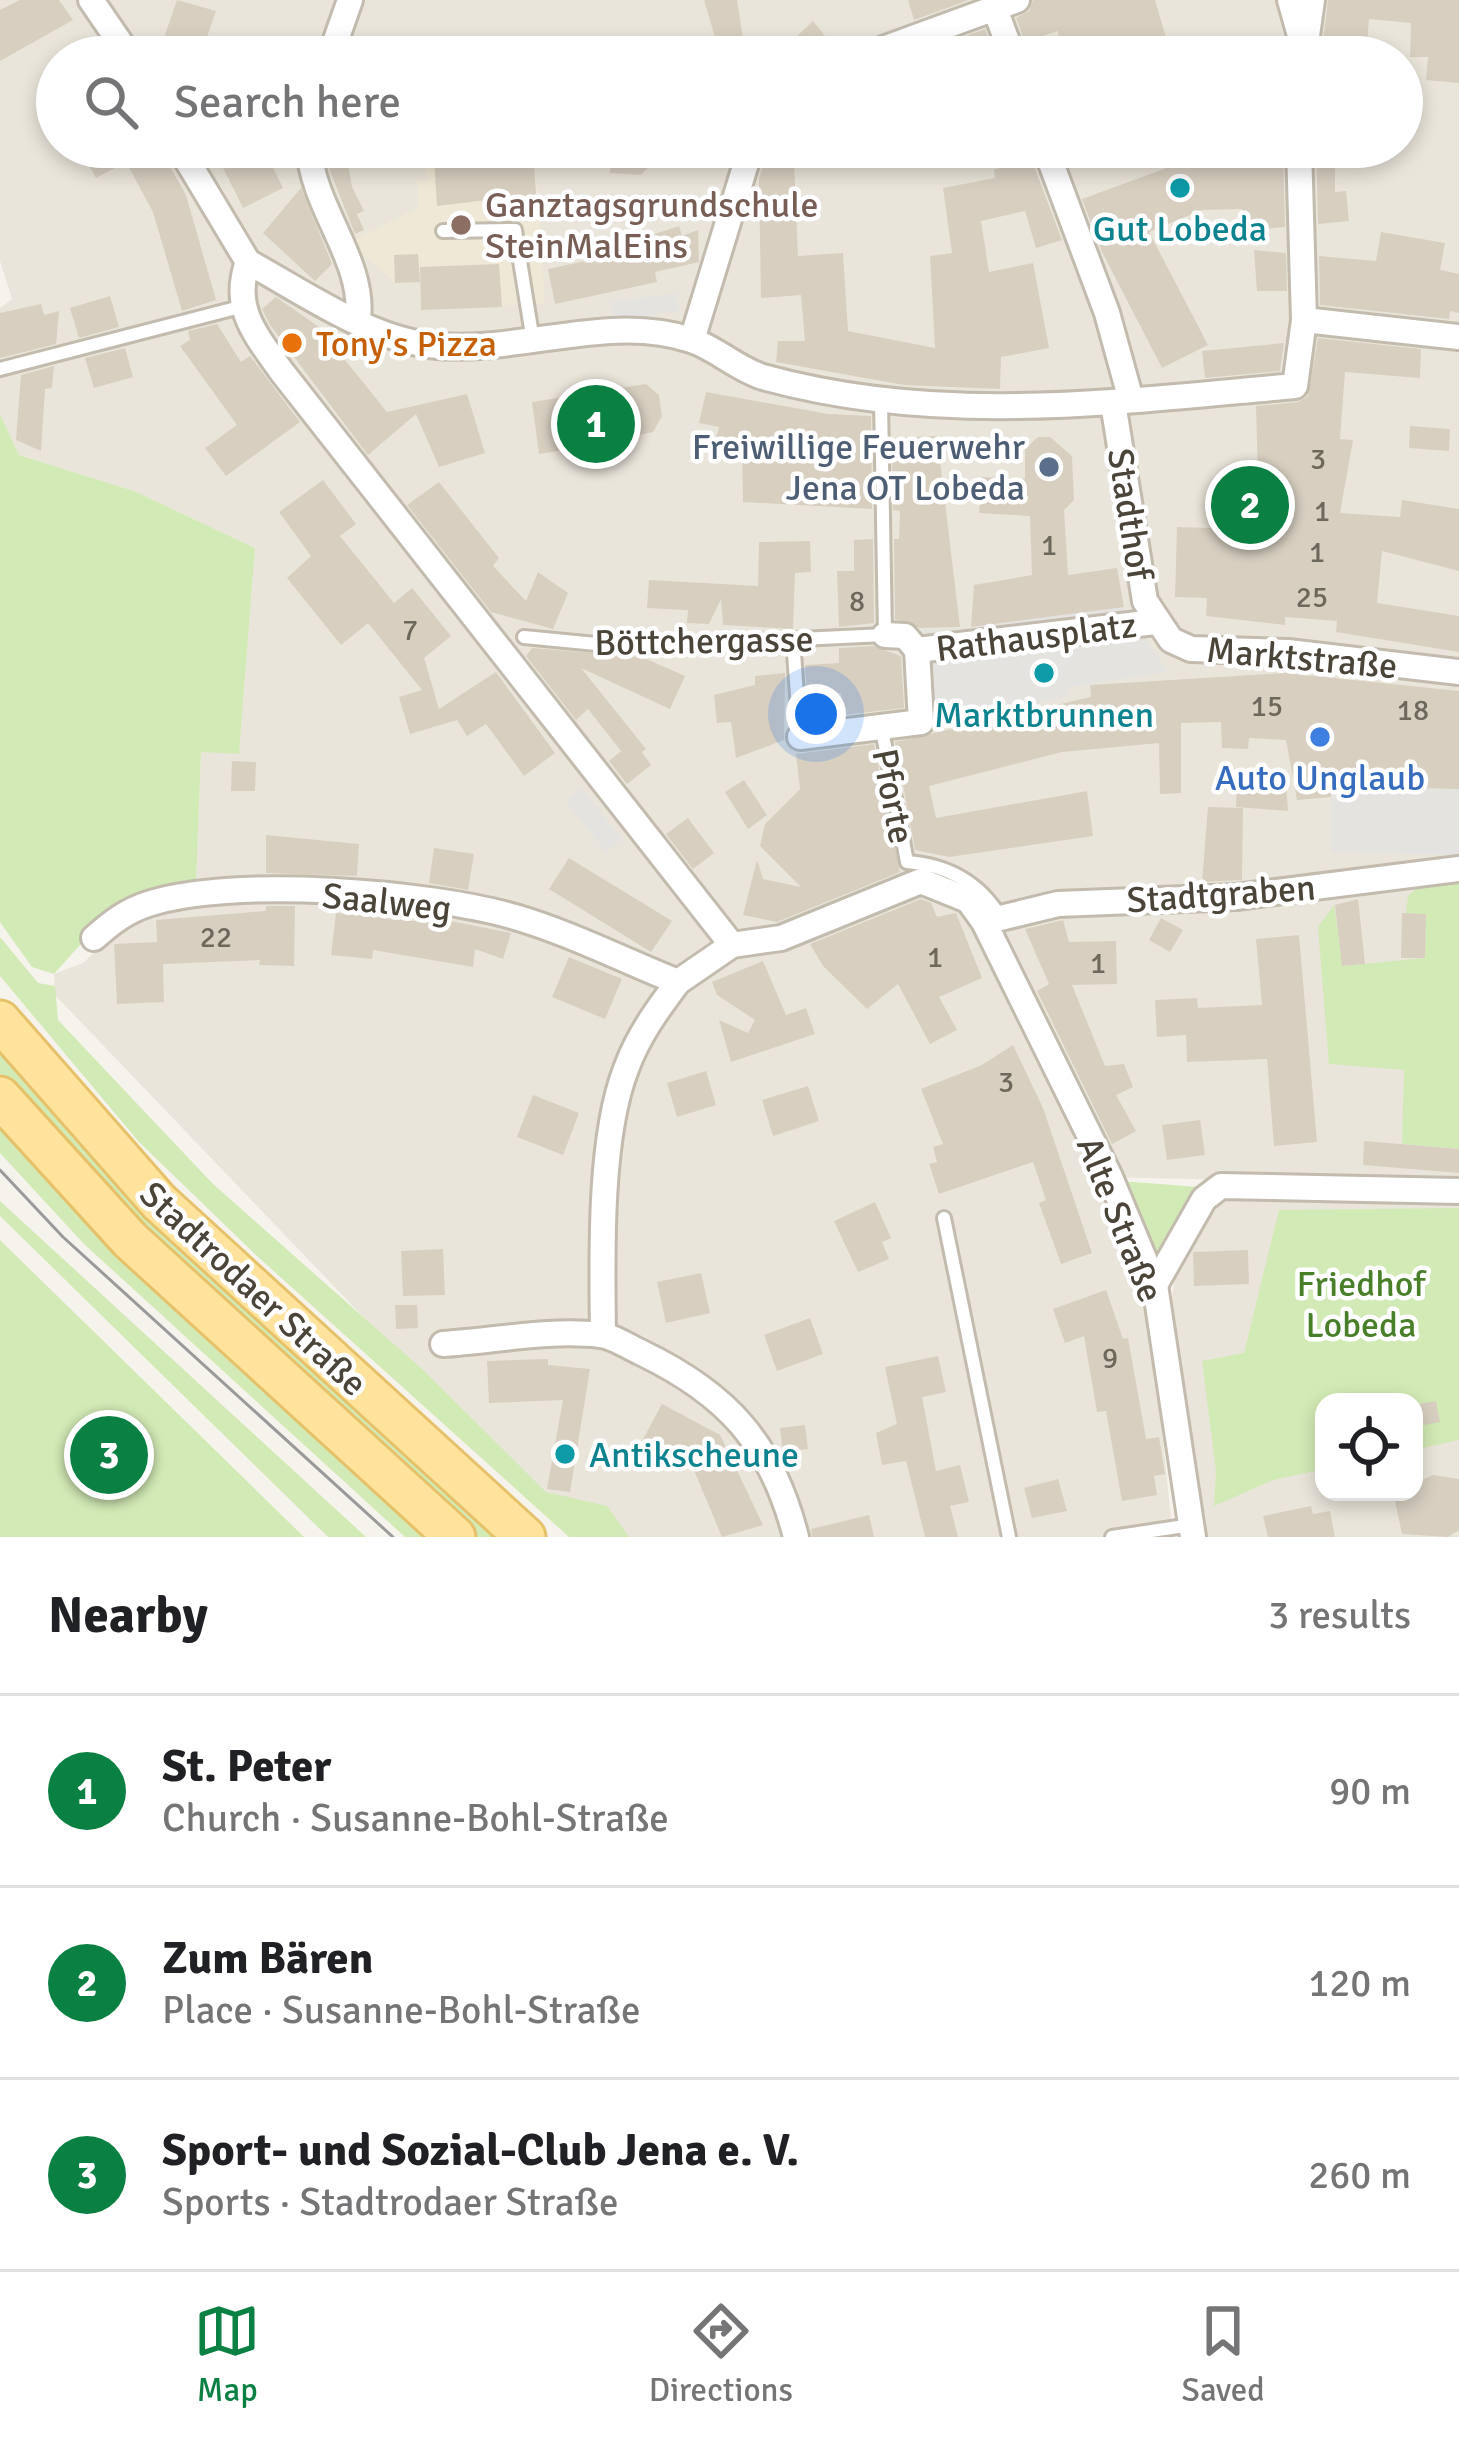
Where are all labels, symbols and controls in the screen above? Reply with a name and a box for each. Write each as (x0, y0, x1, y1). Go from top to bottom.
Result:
search box (36, 36, 1423, 168)
icon: search (78, 69, 144, 135)
text: Search here (174, 75, 401, 130)
marker: Gut Lobeda (1167, 175, 1193, 201)
place label: Ganztagsgrundschule SteinMalEins (485, 183, 818, 269)
place label: Gut Lobeda (1093, 207, 1267, 252)
marker: Ganztagsgrundschule SteinMalEins (448, 212, 474, 238)
place label: Tony's Pizza (316, 322, 497, 367)
marker: Tony's Pizza (279, 330, 305, 356)
pin: 1 (557, 379, 635, 469)
place label: Freiwillige Feuerwehr Jena OT Lobeda (692, 425, 1026, 511)
house number: 3 (1310, 441, 1326, 478)
street label: Stadthof (1097, 445, 1162, 585)
marker: Freiwillige Feuerwehr Jena OT Lobeda (1036, 454, 1062, 480)
pin: 2 (1211, 460, 1289, 550)
house number: 1 (1314, 493, 1330, 530)
house number: 1 (1041, 527, 1057, 564)
house number: 1 (1309, 534, 1325, 571)
house number: 25 (1296, 579, 1328, 616)
house number: 8 (849, 583, 865, 620)
street label: Rathausplatz (933, 603, 1139, 672)
house number: 7 (402, 612, 418, 649)
street label: Böttchergasse (594, 617, 814, 666)
street label: Marktstraße (1205, 628, 1399, 689)
marker: Marktbrunnen (1031, 660, 1057, 686)
your location (786, 684, 846, 744)
house number: 15 (1251, 688, 1283, 725)
house number: 18 (1397, 692, 1429, 729)
place label: Marktbrunnen (934, 693, 1154, 738)
marker: Auto Unglaub (1307, 724, 1333, 750)
street label: Pforte (861, 745, 924, 847)
place label: Auto Unglaub (1215, 756, 1425, 801)
street label: Stadtgraben (1125, 865, 1317, 924)
street label: Saalweg (320, 873, 454, 932)
house number: 22 (200, 919, 232, 956)
house number: 1 (927, 939, 943, 976)
house number: 1 (1090, 945, 1106, 982)
house number: 3 (998, 1064, 1014, 1101)
street label: Alte Straße (1066, 1130, 1173, 1309)
street label: Stadtrodaer Straße (130, 1172, 376, 1406)
park label: Friedhof Lobeda (1297, 1262, 1427, 1348)
house number: 9 (1102, 1340, 1118, 1377)
map controls (1315, 1393, 1423, 1501)
button: locate (1315, 1393, 1423, 1501)
pin: 3 (70, 1410, 148, 1500)
place label: Antikscheune (589, 1433, 799, 1478)
marker: Antikscheune (552, 1441, 578, 1467)
text: Nearby (48, 1584, 208, 1647)
text: 3 results (1268, 1591, 1411, 1639)
text: St. Peter (162, 1739, 331, 1794)
text: 1 (76, 1767, 98, 1815)
text: 90 m (1329, 1767, 1411, 1815)
text: Church · Susanne-Bohl-Straße (162, 1794, 669, 1842)
text: Zum Bären (162, 1931, 373, 1986)
text: 2 (76, 1959, 98, 2007)
text: 120 m (1308, 1959, 1411, 2007)
text: Place · Susanne-Bohl-Straße (162, 1986, 640, 2034)
text: Sport- und Sozial-Club Jena e. V. (162, 2123, 799, 2178)
text: 3 (76, 2151, 98, 2199)
text: 260 m (1308, 2151, 1411, 2199)
text: Sports · Stadtrodaer Straße (162, 2178, 619, 2226)
tab: Map (194, 2298, 260, 2411)
tab: Directions (649, 2298, 793, 2411)
tab: Saved (1182, 2298, 1265, 2411)

